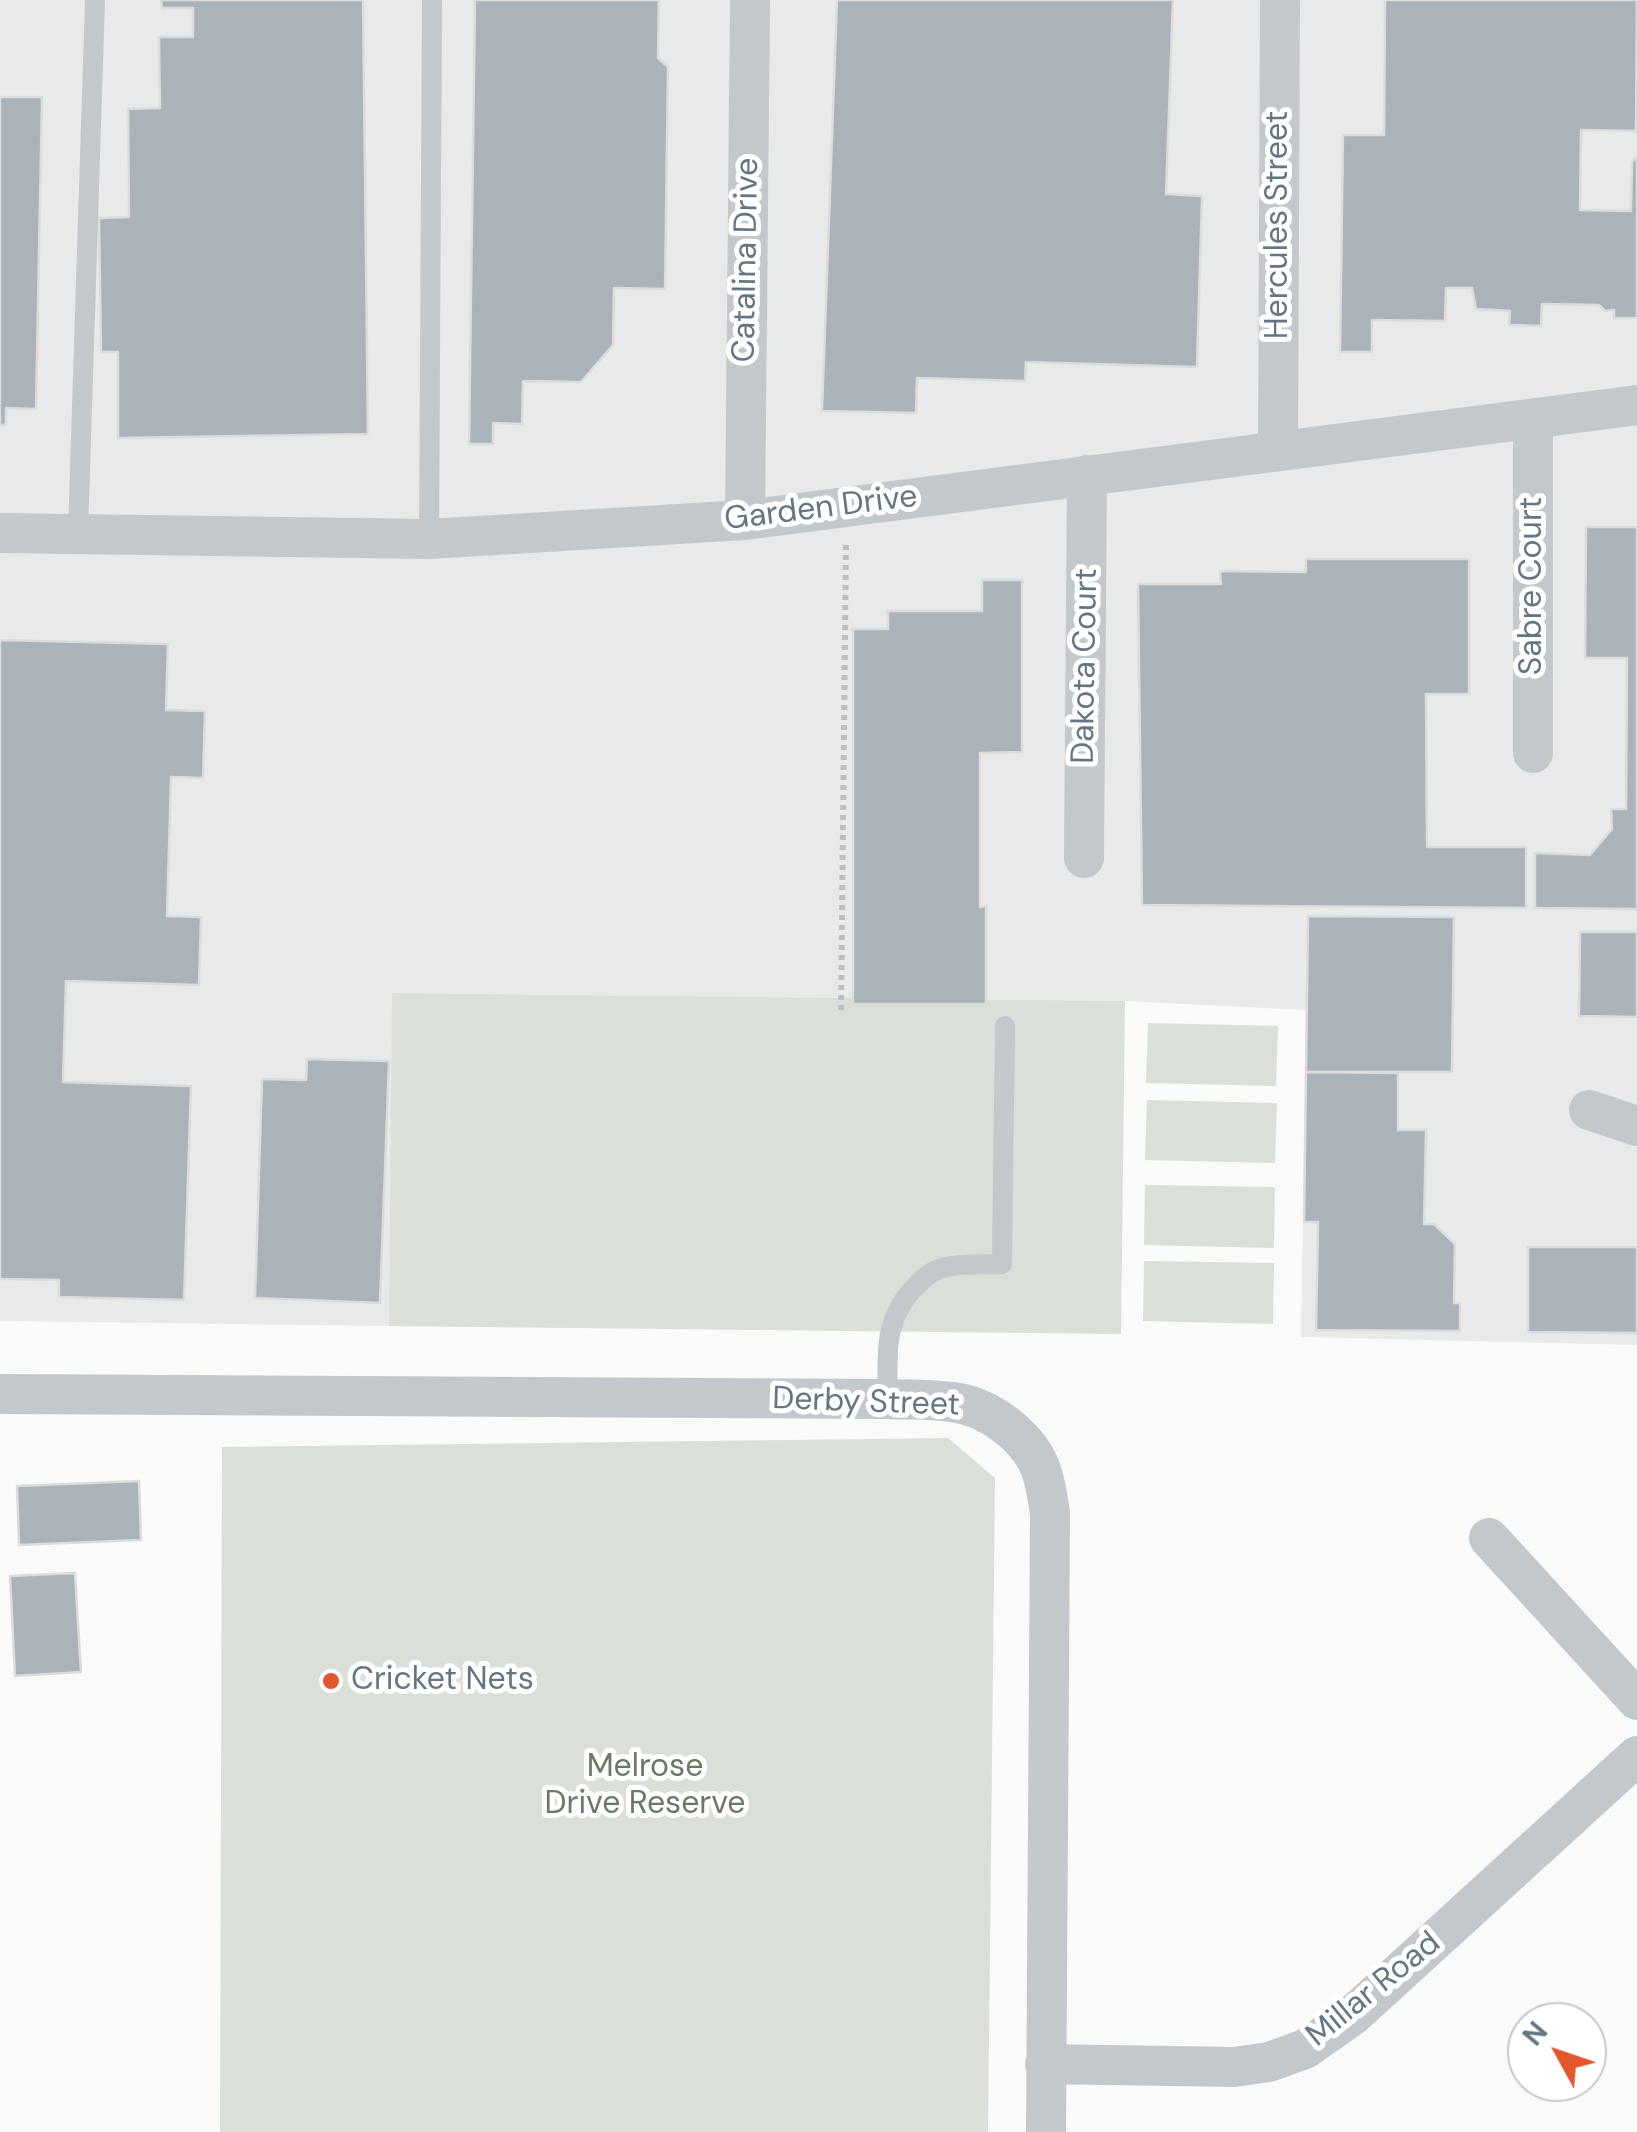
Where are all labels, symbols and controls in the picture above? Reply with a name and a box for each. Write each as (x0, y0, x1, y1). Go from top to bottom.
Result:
street label: Hercules Street (1260, 111, 1298, 339)
street label: Catalina Drive (726, 157, 768, 363)
street label: Garden Drive (722, 478, 920, 540)
street label: Sabre Court (1514, 497, 1552, 675)
street label: Dakota Court (1065, 568, 1107, 764)
street label: Derby Street (771, 1381, 961, 1425)
place label: Cricket Nets (351, 1662, 534, 1700)
marker: Cricket Nets (320, 1670, 342, 1692)
park label: Melrose Drive Reserve (545, 1749, 745, 1824)
street label: Millar Road (1299, 1924, 1449, 2056)
north arrow (1507, 2002, 1607, 2102)
text: N (1514, 2014, 1556, 2053)

